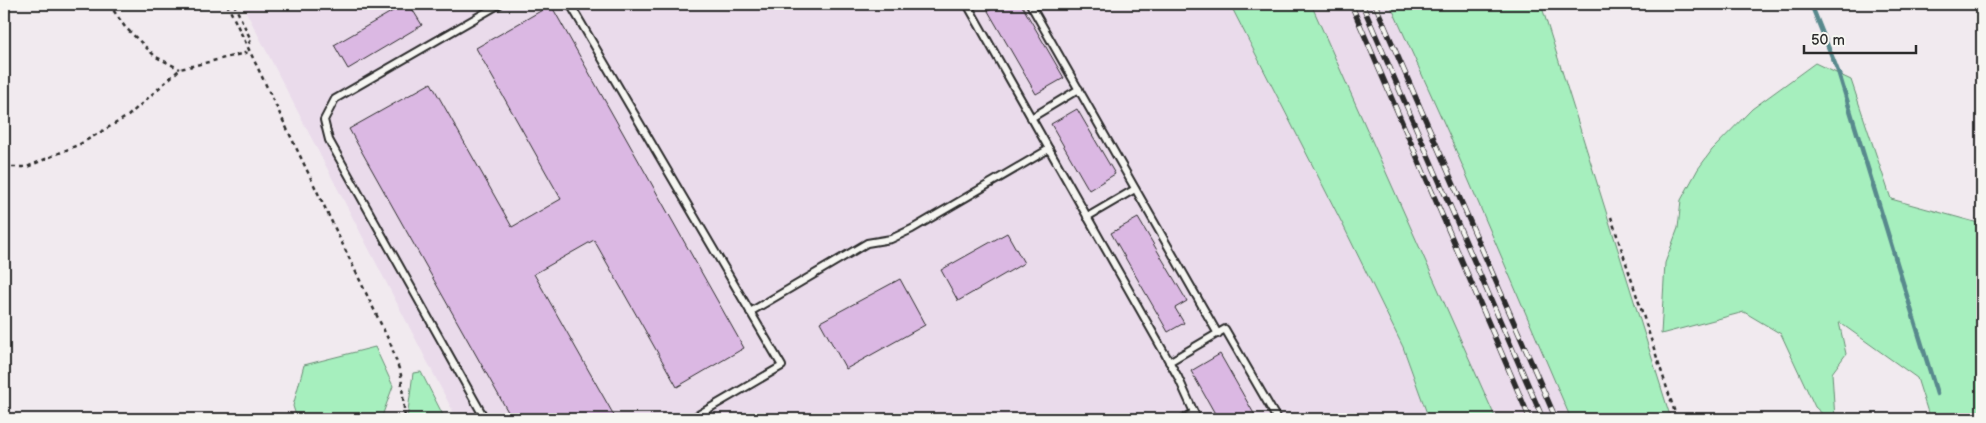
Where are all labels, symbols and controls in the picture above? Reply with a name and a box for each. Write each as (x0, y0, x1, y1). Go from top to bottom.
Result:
scale bar (1804, 22, 1916, 54)
text: 50 m (1811, 31, 1845, 50)

